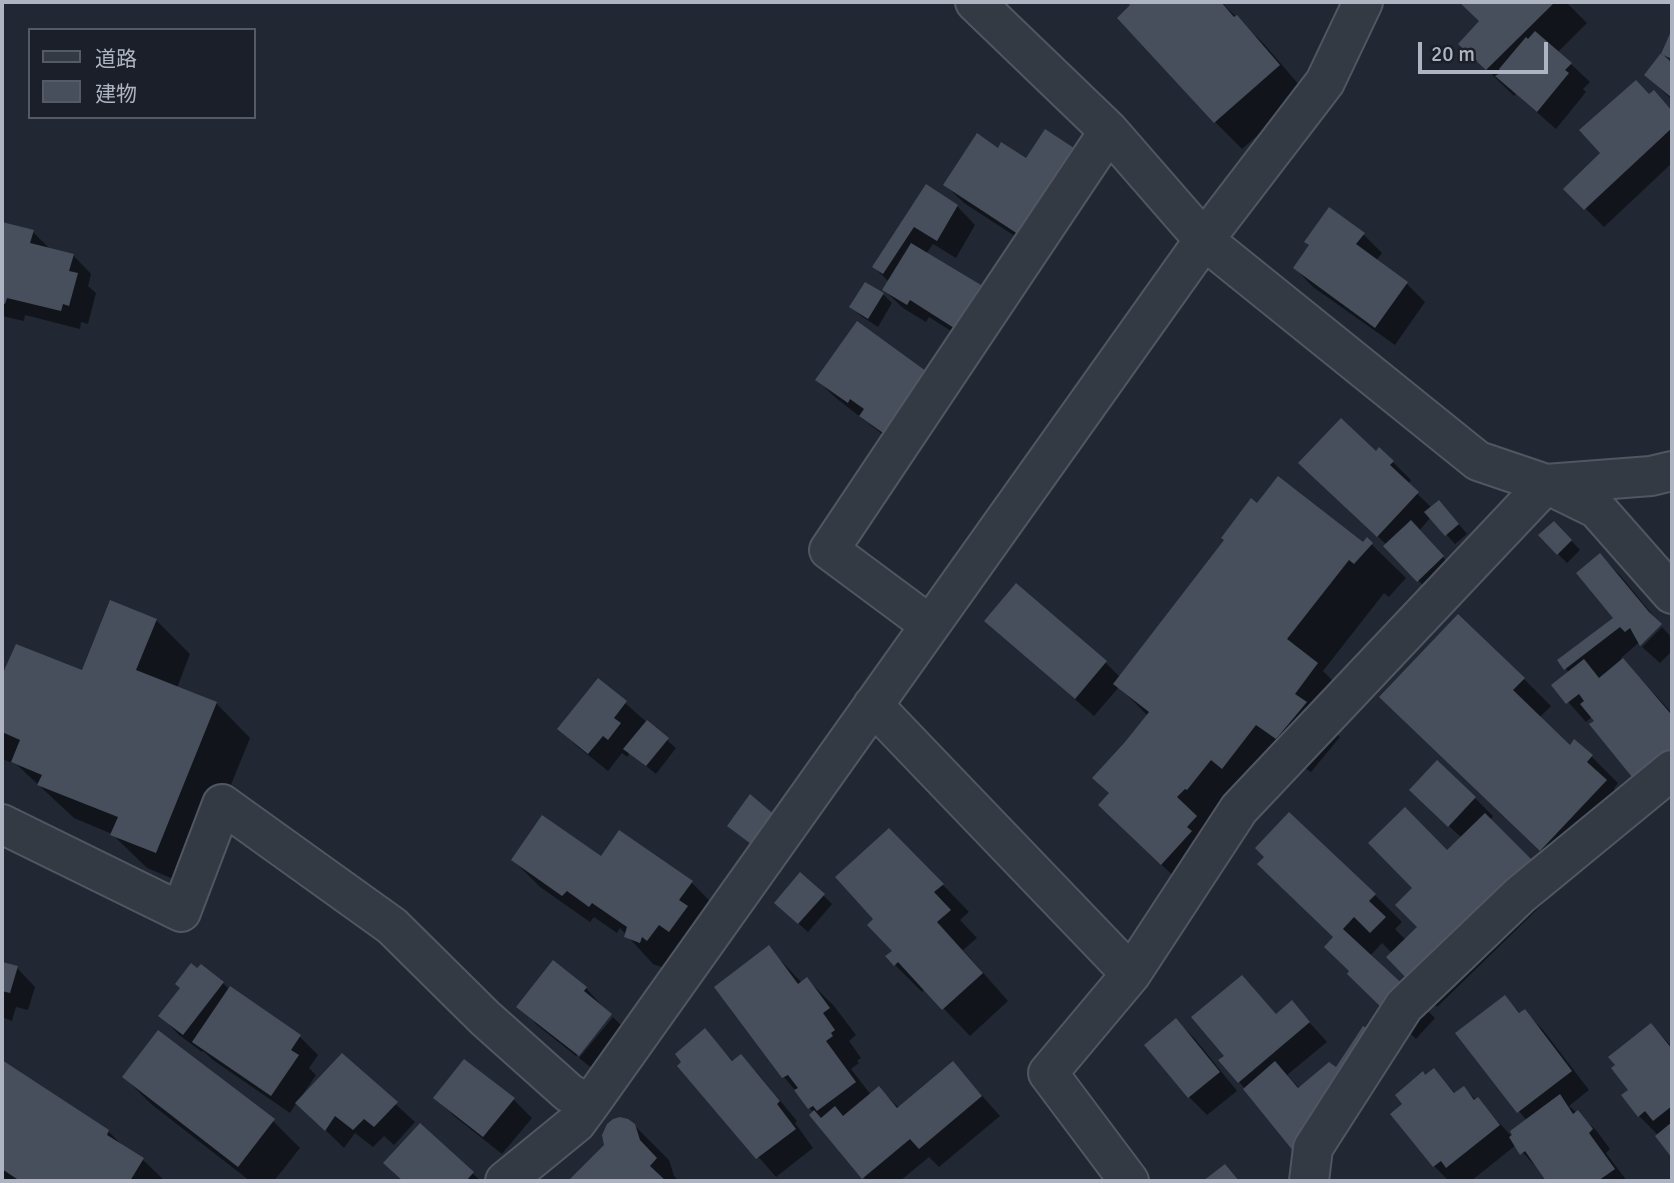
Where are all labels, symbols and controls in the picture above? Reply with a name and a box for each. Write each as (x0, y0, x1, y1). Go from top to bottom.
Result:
legend (28, 28, 256, 119)
scale bar (1422, 28, 1552, 72)
text: 20 m (1431, 41, 1475, 67)
text: 道路 (95, 46, 137, 72)
text: 建物 (95, 81, 137, 107)

